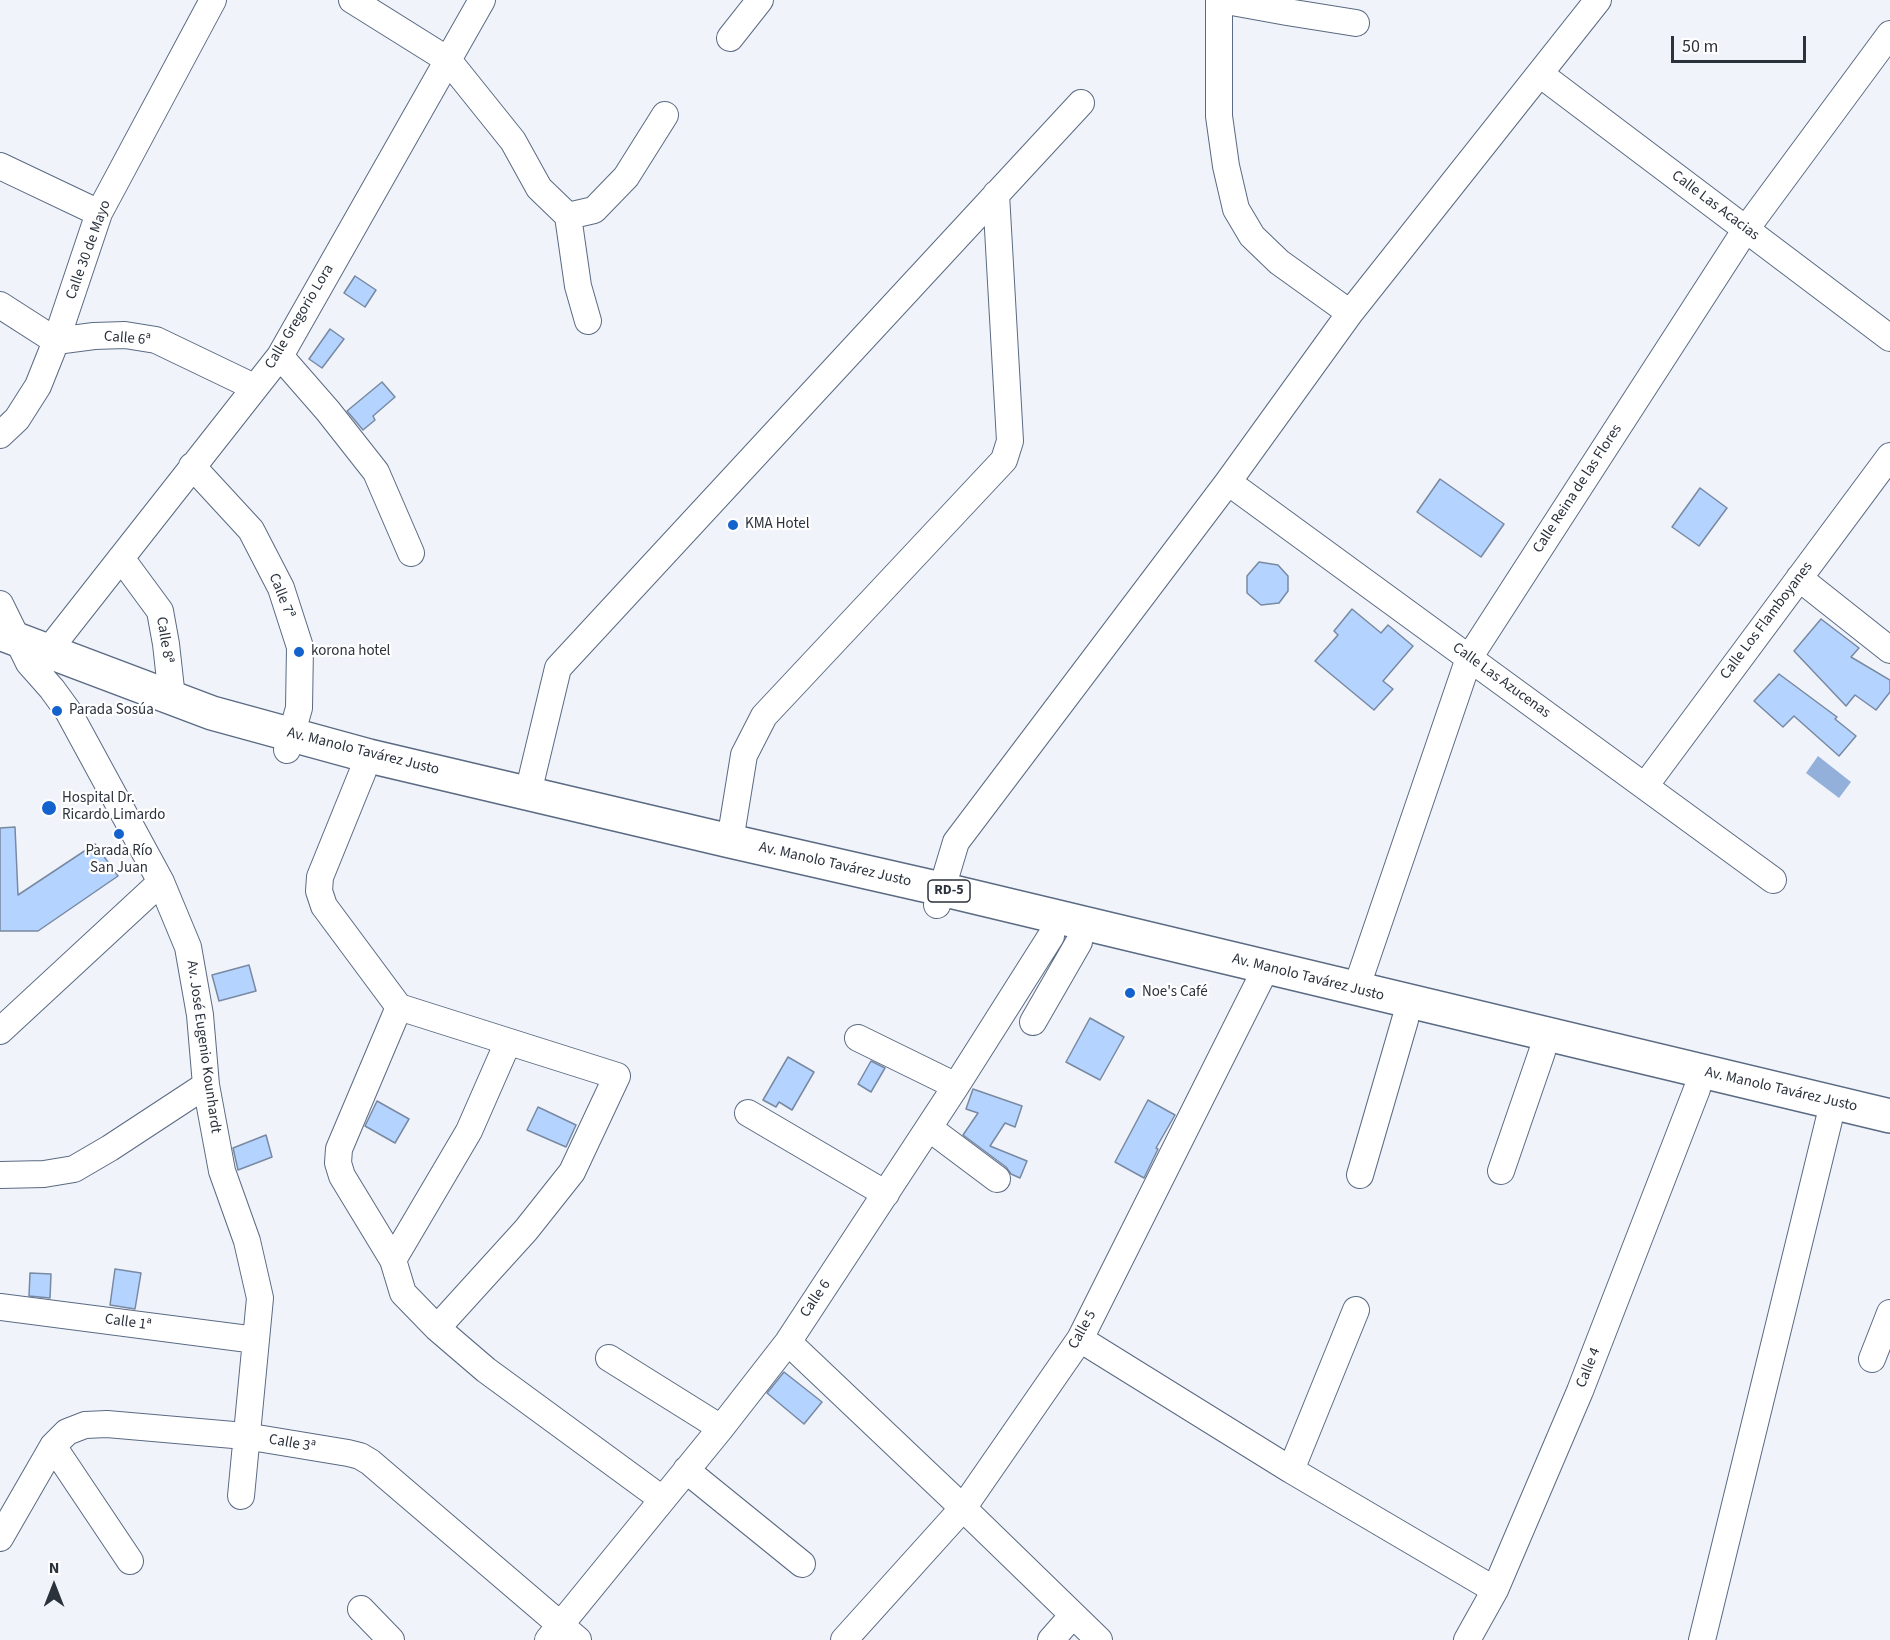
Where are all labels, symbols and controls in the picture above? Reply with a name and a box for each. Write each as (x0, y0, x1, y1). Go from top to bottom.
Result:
scale bar (1674, 24, 1809, 62)
text: 50 m (1682, 34, 1718, 59)
street label: Calle Las Acacias (1668, 167, 1762, 245)
street label: Calle 30 de Mayo (63, 198, 115, 302)
street label: Calle Gregorio Lora (262, 261, 338, 373)
street label: Calle 6ª (103, 328, 151, 350)
street label: Calle Reina de las Flores (1530, 421, 1626, 557)
place label: KMA Hotel (745, 516, 810, 534)
marker: KMA Hotel (726, 518, 740, 532)
street label: Calle Los Flamboyanes (1717, 559, 1817, 683)
street label: Calle 7ª (264, 571, 298, 621)
street label: Calle 8ª (151, 615, 177, 665)
street label: Calle Las Azucenas (1448, 639, 1554, 723)
place label: korona hotel (311, 643, 390, 661)
marker: korona hotel (292, 645, 306, 659)
place label: Parada Sosúa (69, 702, 154, 720)
marker: Parada Sosúa (50, 704, 64, 718)
street label: Av. Manolo Tavárez Justo (285, 724, 441, 780)
place label: Hospital Dr. Ricardo Limardo (62, 790, 165, 825)
marker: Hospital Dr. Ricardo Limardo (40, 799, 58, 817)
marker: Parada Río San Juan (112, 827, 126, 841)
street label: Av. Manolo Tavárez Justo (757, 839, 913, 891)
place label: Parada Río San Juan (85, 843, 153, 878)
road number: RD-5 (928, 880, 970, 902)
street label: Av. Manolo Tavárez Justo (1230, 950, 1386, 1006)
street label: Av. José Eugenio Kounhardt (182, 959, 224, 1135)
place label: Noe's Café (1142, 984, 1208, 1002)
marker: Noe's Café (1123, 986, 1137, 1000)
street label: Av. Manolo Tavárez Justo (1703, 1064, 1859, 1116)
street label: Calle 6 (797, 1277, 835, 1321)
street label: Calle 5 (1065, 1307, 1101, 1353)
street label: Calle 1ª (104, 1311, 152, 1335)
street label: Calle 4 (1573, 1345, 1605, 1391)
street label: Calle 3ª (267, 1431, 317, 1457)
north arrow (24, 1556, 84, 1616)
text: N (49, 1557, 59, 1579)

